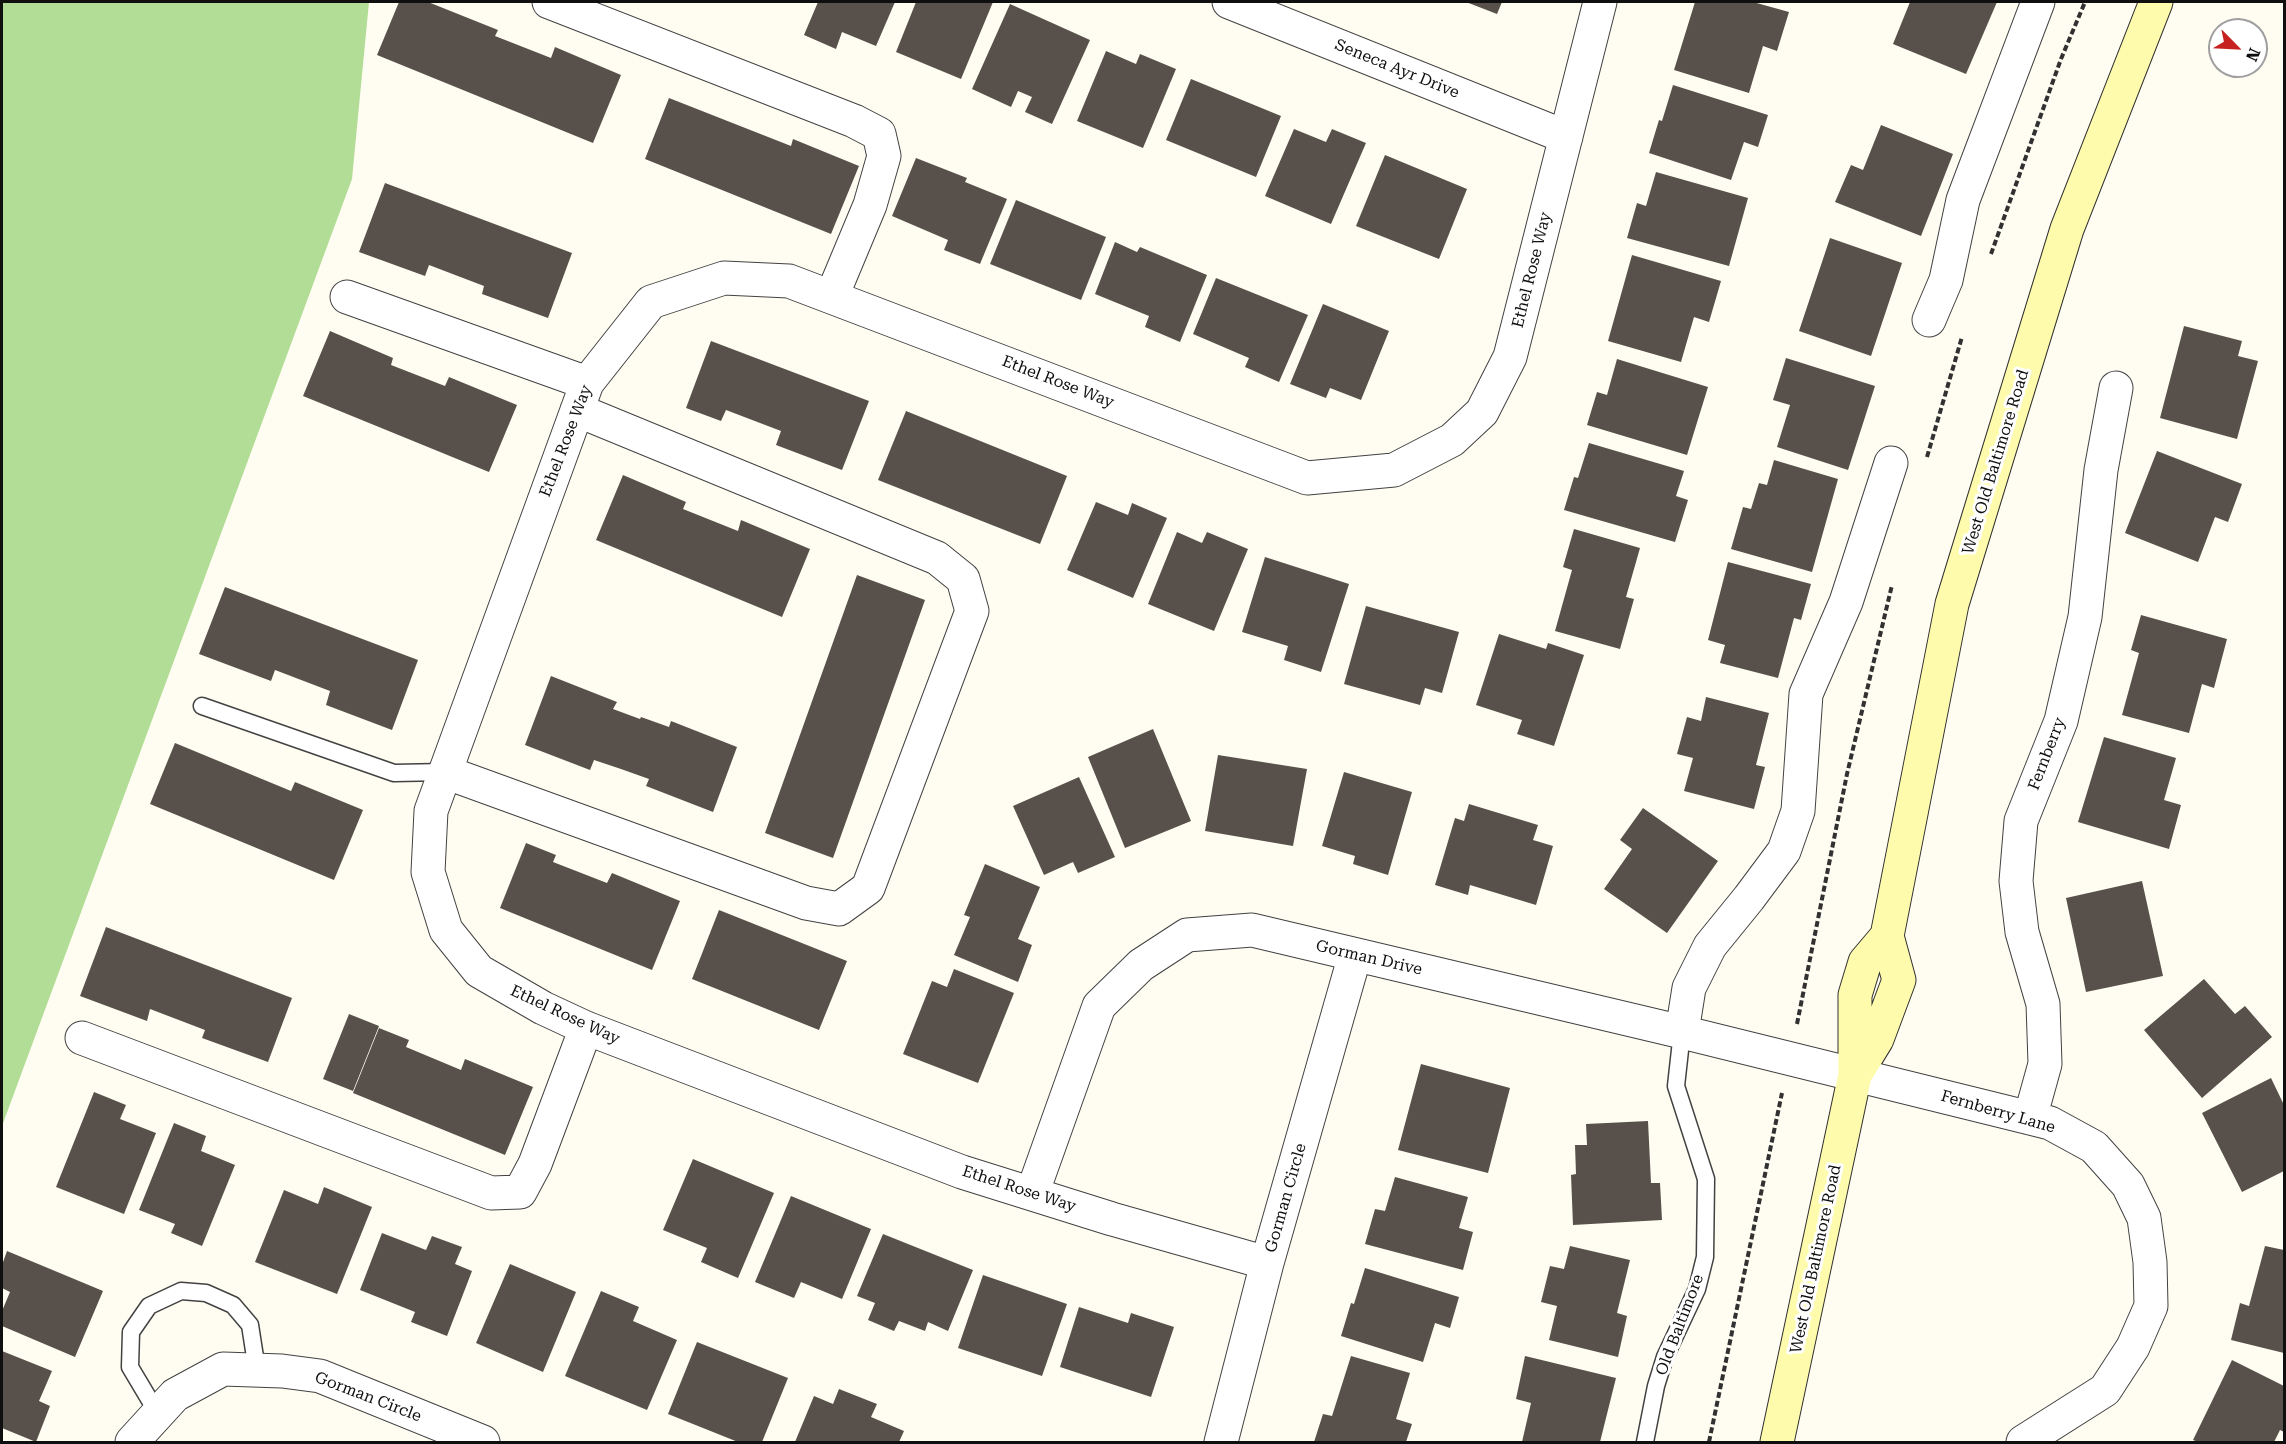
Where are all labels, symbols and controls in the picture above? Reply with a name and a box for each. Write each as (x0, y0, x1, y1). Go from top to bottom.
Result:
north arrow (2208, 18, 2268, 78)
street label: Seneca Ayr Drive (1332, 35, 1462, 103)
text: N (2242, 45, 2264, 64)
street label: Ethel Rose Way (1508, 210, 1556, 330)
street label: Ethel Rose Way (999, 352, 1117, 412)
street label: West Old Baltimore Road (1959, 367, 2033, 557)
street label: Ethel Rose Way (536, 382, 596, 500)
street label: Fernberry (2024, 715, 2070, 793)
street label: Gorman Drive (1314, 936, 1424, 980)
street label: Ethel Rose Way (507, 981, 623, 1049)
street label: Fernberry Lane (1939, 1086, 2057, 1138)
street label: Gorman Circle (1261, 1141, 1311, 1255)
street label: Ethel Rose Way (960, 1162, 1078, 1216)
street label: West Old Baltimore Road (1787, 1163, 1845, 1355)
street label: Old Baltimore (1652, 1272, 1708, 1378)
street label: Gorman Circle (312, 1368, 424, 1426)

